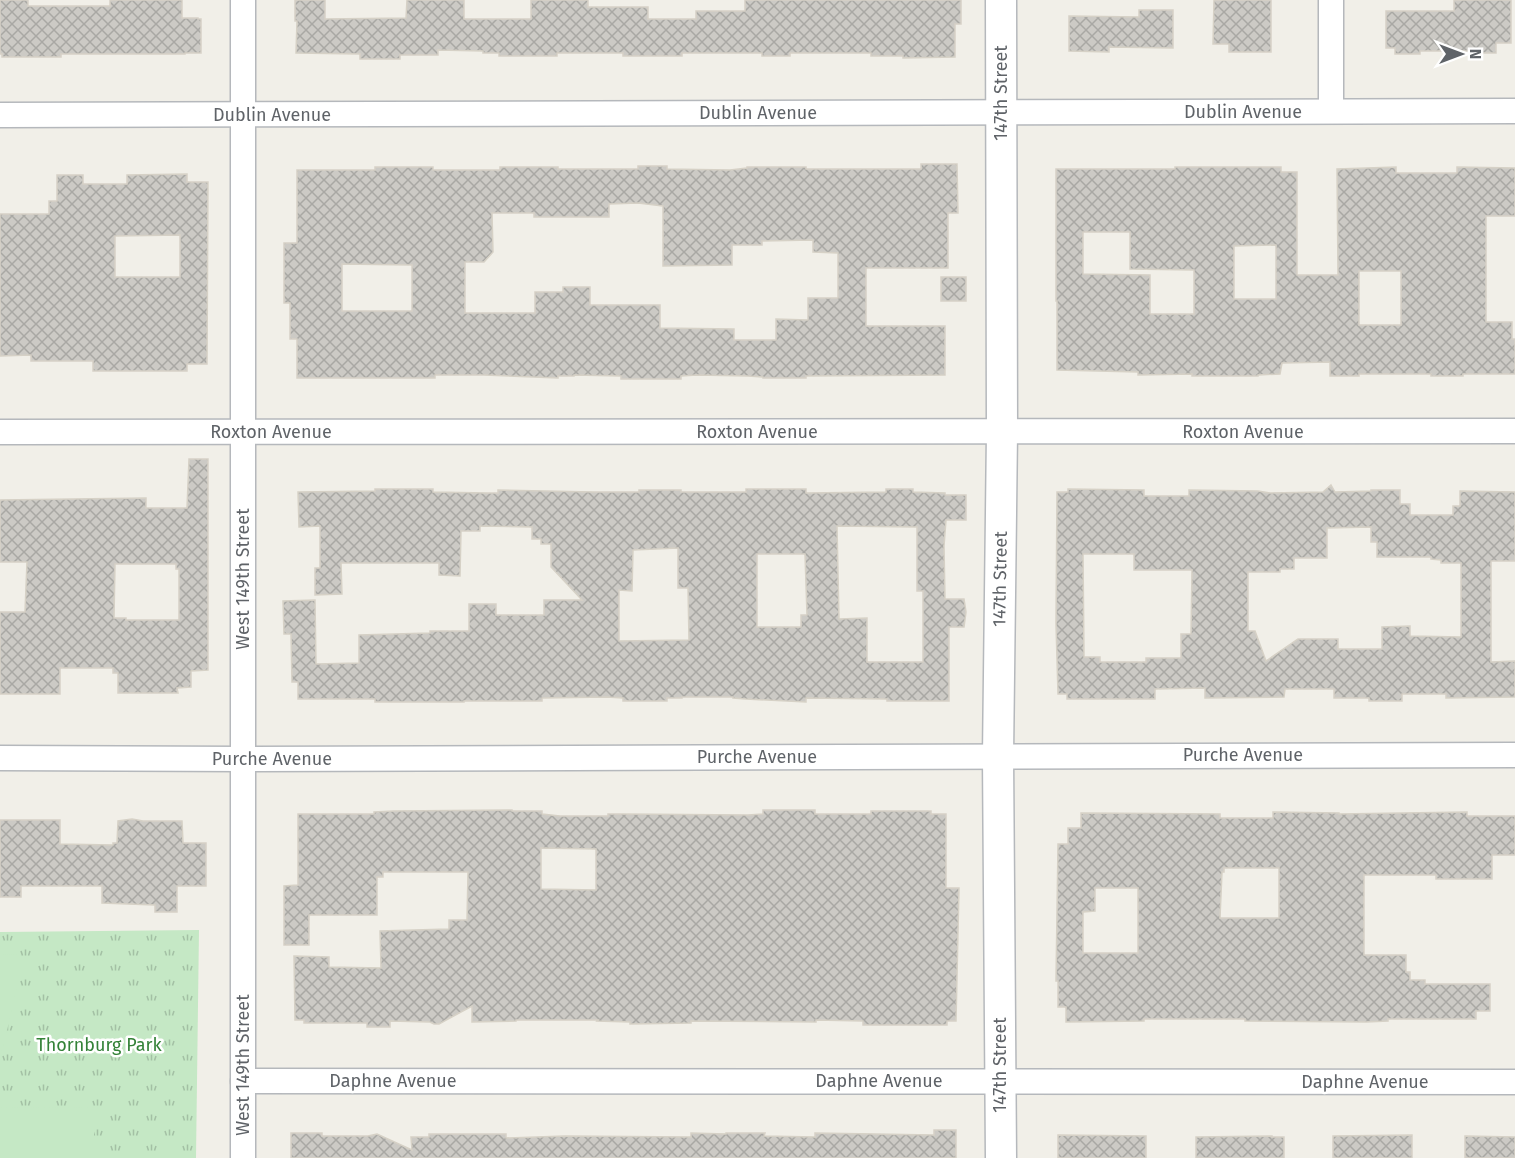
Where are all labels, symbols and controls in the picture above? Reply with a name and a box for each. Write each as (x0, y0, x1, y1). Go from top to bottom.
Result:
north arrow (1431, 24, 1491, 84)
street label: 147th Street (990, 45, 1012, 141)
text: N (1466, 49, 1485, 59)
street label: Dublin Avenue (1184, 101, 1302, 123)
street label: Dublin Avenue (699, 102, 817, 124)
street label: Dublin Avenue (213, 104, 331, 126)
street label: Roxton Avenue (210, 421, 332, 443)
street label: Roxton Avenue (696, 421, 818, 443)
street label: Roxton Avenue (1182, 421, 1304, 443)
street label: West 149th Street (232, 508, 254, 650)
street label: 147th Street (988, 531, 1012, 627)
street label: Purche Avenue (1183, 744, 1303, 766)
street label: Purche Avenue (697, 746, 817, 768)
street label: Purche Avenue (212, 748, 332, 770)
street label: West 149th Street (232, 994, 254, 1136)
street label: 147th Street (989, 1017, 1011, 1113)
park label: Thornburg Park (36, 1034, 162, 1056)
street label: Daphne Avenue (329, 1070, 457, 1092)
street label: Daphne Avenue (815, 1070, 943, 1092)
street label: Daphne Avenue (1301, 1071, 1429, 1093)

